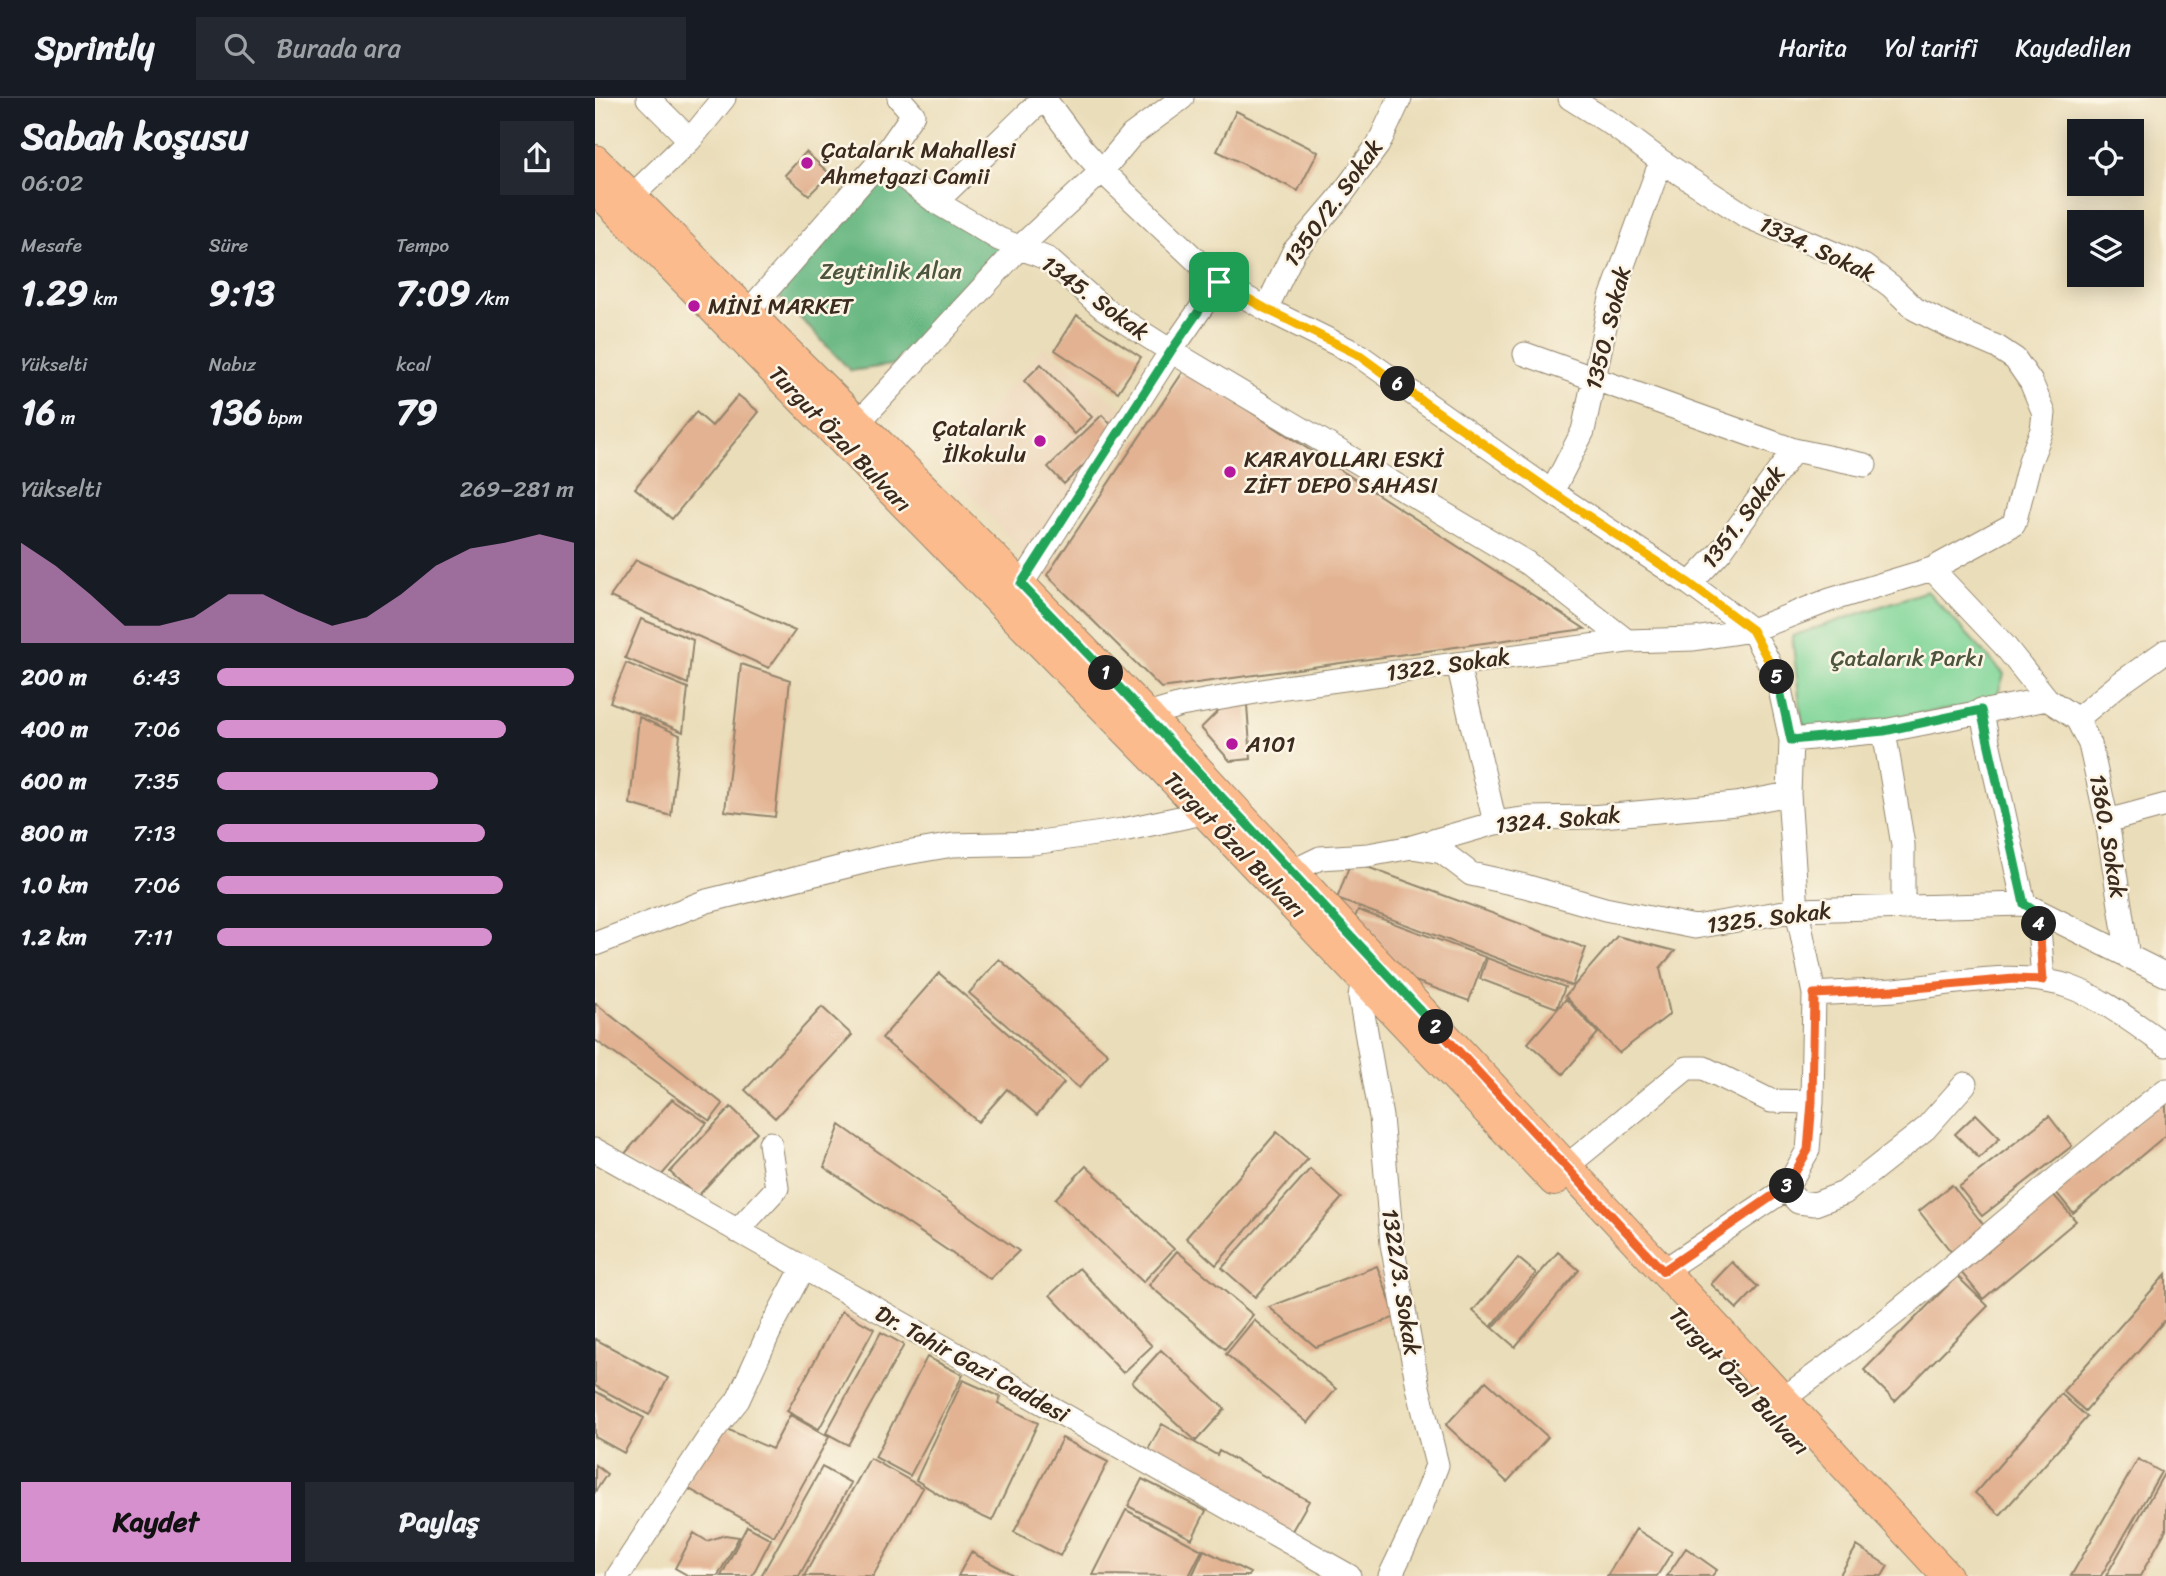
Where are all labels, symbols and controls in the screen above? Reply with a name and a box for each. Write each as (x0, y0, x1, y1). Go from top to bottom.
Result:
search box (196, 17, 686, 80)
text: Sprintly (35, 19, 154, 77)
text: Burada ara (276, 25, 401, 71)
text: Harita (1779, 27, 1847, 69)
text: Yol tarifi (1885, 27, 1978, 69)
text: Kaydedilen (2016, 27, 2131, 69)
icon: search (220, 29, 258, 67)
text: Sabah koşusu (21, 103, 248, 170)
map controls (2067, 119, 2144, 287)
button: locate (2067, 119, 2144, 196)
button: share (500, 121, 574, 195)
place label: Çatalarık Mahallesi Ahmetgazi Camii (820, 130, 1016, 197)
street label: 1350/2. Sokak (1272, 130, 1394, 276)
marker: Çatalarık Mahallesi Ahmetgazi Camii (799, 155, 815, 171)
text: 06:02 (21, 163, 83, 204)
street label: 1334. Sokak (1752, 204, 1882, 294)
button: layers (2067, 210, 2144, 287)
text: Mesafe (21, 229, 82, 262)
text: Süre (209, 229, 248, 262)
text: Tempo (396, 229, 449, 262)
street label: 1345. Sokak (1032, 244, 1158, 352)
park label: Zeytinlik Alan (820, 251, 962, 292)
pin (1189, 252, 1249, 312)
text: 1.29 (21, 262, 88, 324)
text: 9:13 (209, 262, 275, 324)
text: 7:09 (396, 262, 471, 324)
street label: 1350. Sokak (1573, 262, 1643, 394)
icon: arrive (1200, 263, 1238, 301)
text: km (88, 282, 118, 315)
text: /km (471, 282, 510, 315)
place label: MİNİ MARKET (708, 286, 855, 327)
marker: MİNİ MARKET (686, 298, 702, 314)
text: Yükselti (21, 348, 87, 381)
text: Nabız (209, 348, 256, 381)
text: kcal (396, 348, 431, 381)
street label: Turgut Özal Bulvarı (758, 355, 922, 523)
pin: 6 (1381, 366, 1415, 402)
text: 6 (1392, 367, 1403, 400)
text: 16 (21, 381, 56, 443)
text: 136 (209, 381, 263, 443)
text: 79 (396, 381, 438, 443)
text: m (56, 401, 75, 434)
text: bpm (263, 401, 303, 434)
place label: Çatalarık İlkokulu (932, 408, 1027, 475)
marker: Çatalarık İlkokulu (1032, 433, 1048, 449)
place label: KARAYOLLARI ESKİ ZİFT DEPO SAHASI (1244, 439, 1445, 506)
street label: 1351. Sokak (1690, 456, 1796, 578)
marker: KARAYOLLARI ESKİ ZİFT DEPO SAHASI (1222, 464, 1238, 480)
text: Yükselti (21, 469, 101, 510)
text: 269–281 m (460, 469, 574, 510)
street label: 1322. Sokak (1384, 636, 1512, 694)
park label: Çatalarık Parkı (1830, 638, 1984, 679)
pin: 1 (1089, 656, 1123, 690)
text: 1 (1101, 656, 1110, 689)
text: 200 m (21, 657, 87, 698)
text: 6:43 (133, 657, 180, 698)
pin: 5 (1759, 660, 1795, 694)
text: 5 (1771, 660, 1782, 693)
text: 400 m (21, 709, 88, 750)
text: 7:06 (133, 709, 181, 750)
place label: A101 (1245, 724, 1295, 765)
marker: A101 (1224, 736, 1240, 752)
text: 600 m (21, 761, 87, 802)
text: 7:35 (133, 761, 180, 802)
street label: Turgut Özal Bulvarı (1153, 761, 1317, 929)
street label: 1360. Sokak (2077, 771, 2139, 901)
street label: 1324. Sokak (1494, 794, 1622, 846)
text: 800 m (21, 813, 88, 854)
text: 7:13 (133, 813, 176, 854)
text: 1.0 km (21, 865, 88, 906)
text: 7:06 (133, 865, 181, 906)
street label: 1325. Sokak (1705, 890, 1833, 946)
pin: 4 (2021, 906, 2057, 942)
text: 4 (2033, 907, 2044, 940)
text: 1.2 km (21, 917, 87, 958)
text: 7:11 (133, 917, 173, 958)
pin: 2 (1419, 1010, 1453, 1044)
text: 2 (1430, 1010, 1441, 1043)
pin: 3 (1769, 1168, 1805, 1204)
text: 3 (1781, 1169, 1792, 1202)
street label: 1322/3. Sokak (1369, 1206, 1433, 1358)
street label: Dr. Tahir Gazi Caddesi (867, 1293, 1077, 1435)
street label: Turgut Özal Bulvarı (1658, 1296, 1820, 1466)
button: Kaydet (21, 1482, 291, 1562)
button: Paylaş (305, 1482, 574, 1562)

